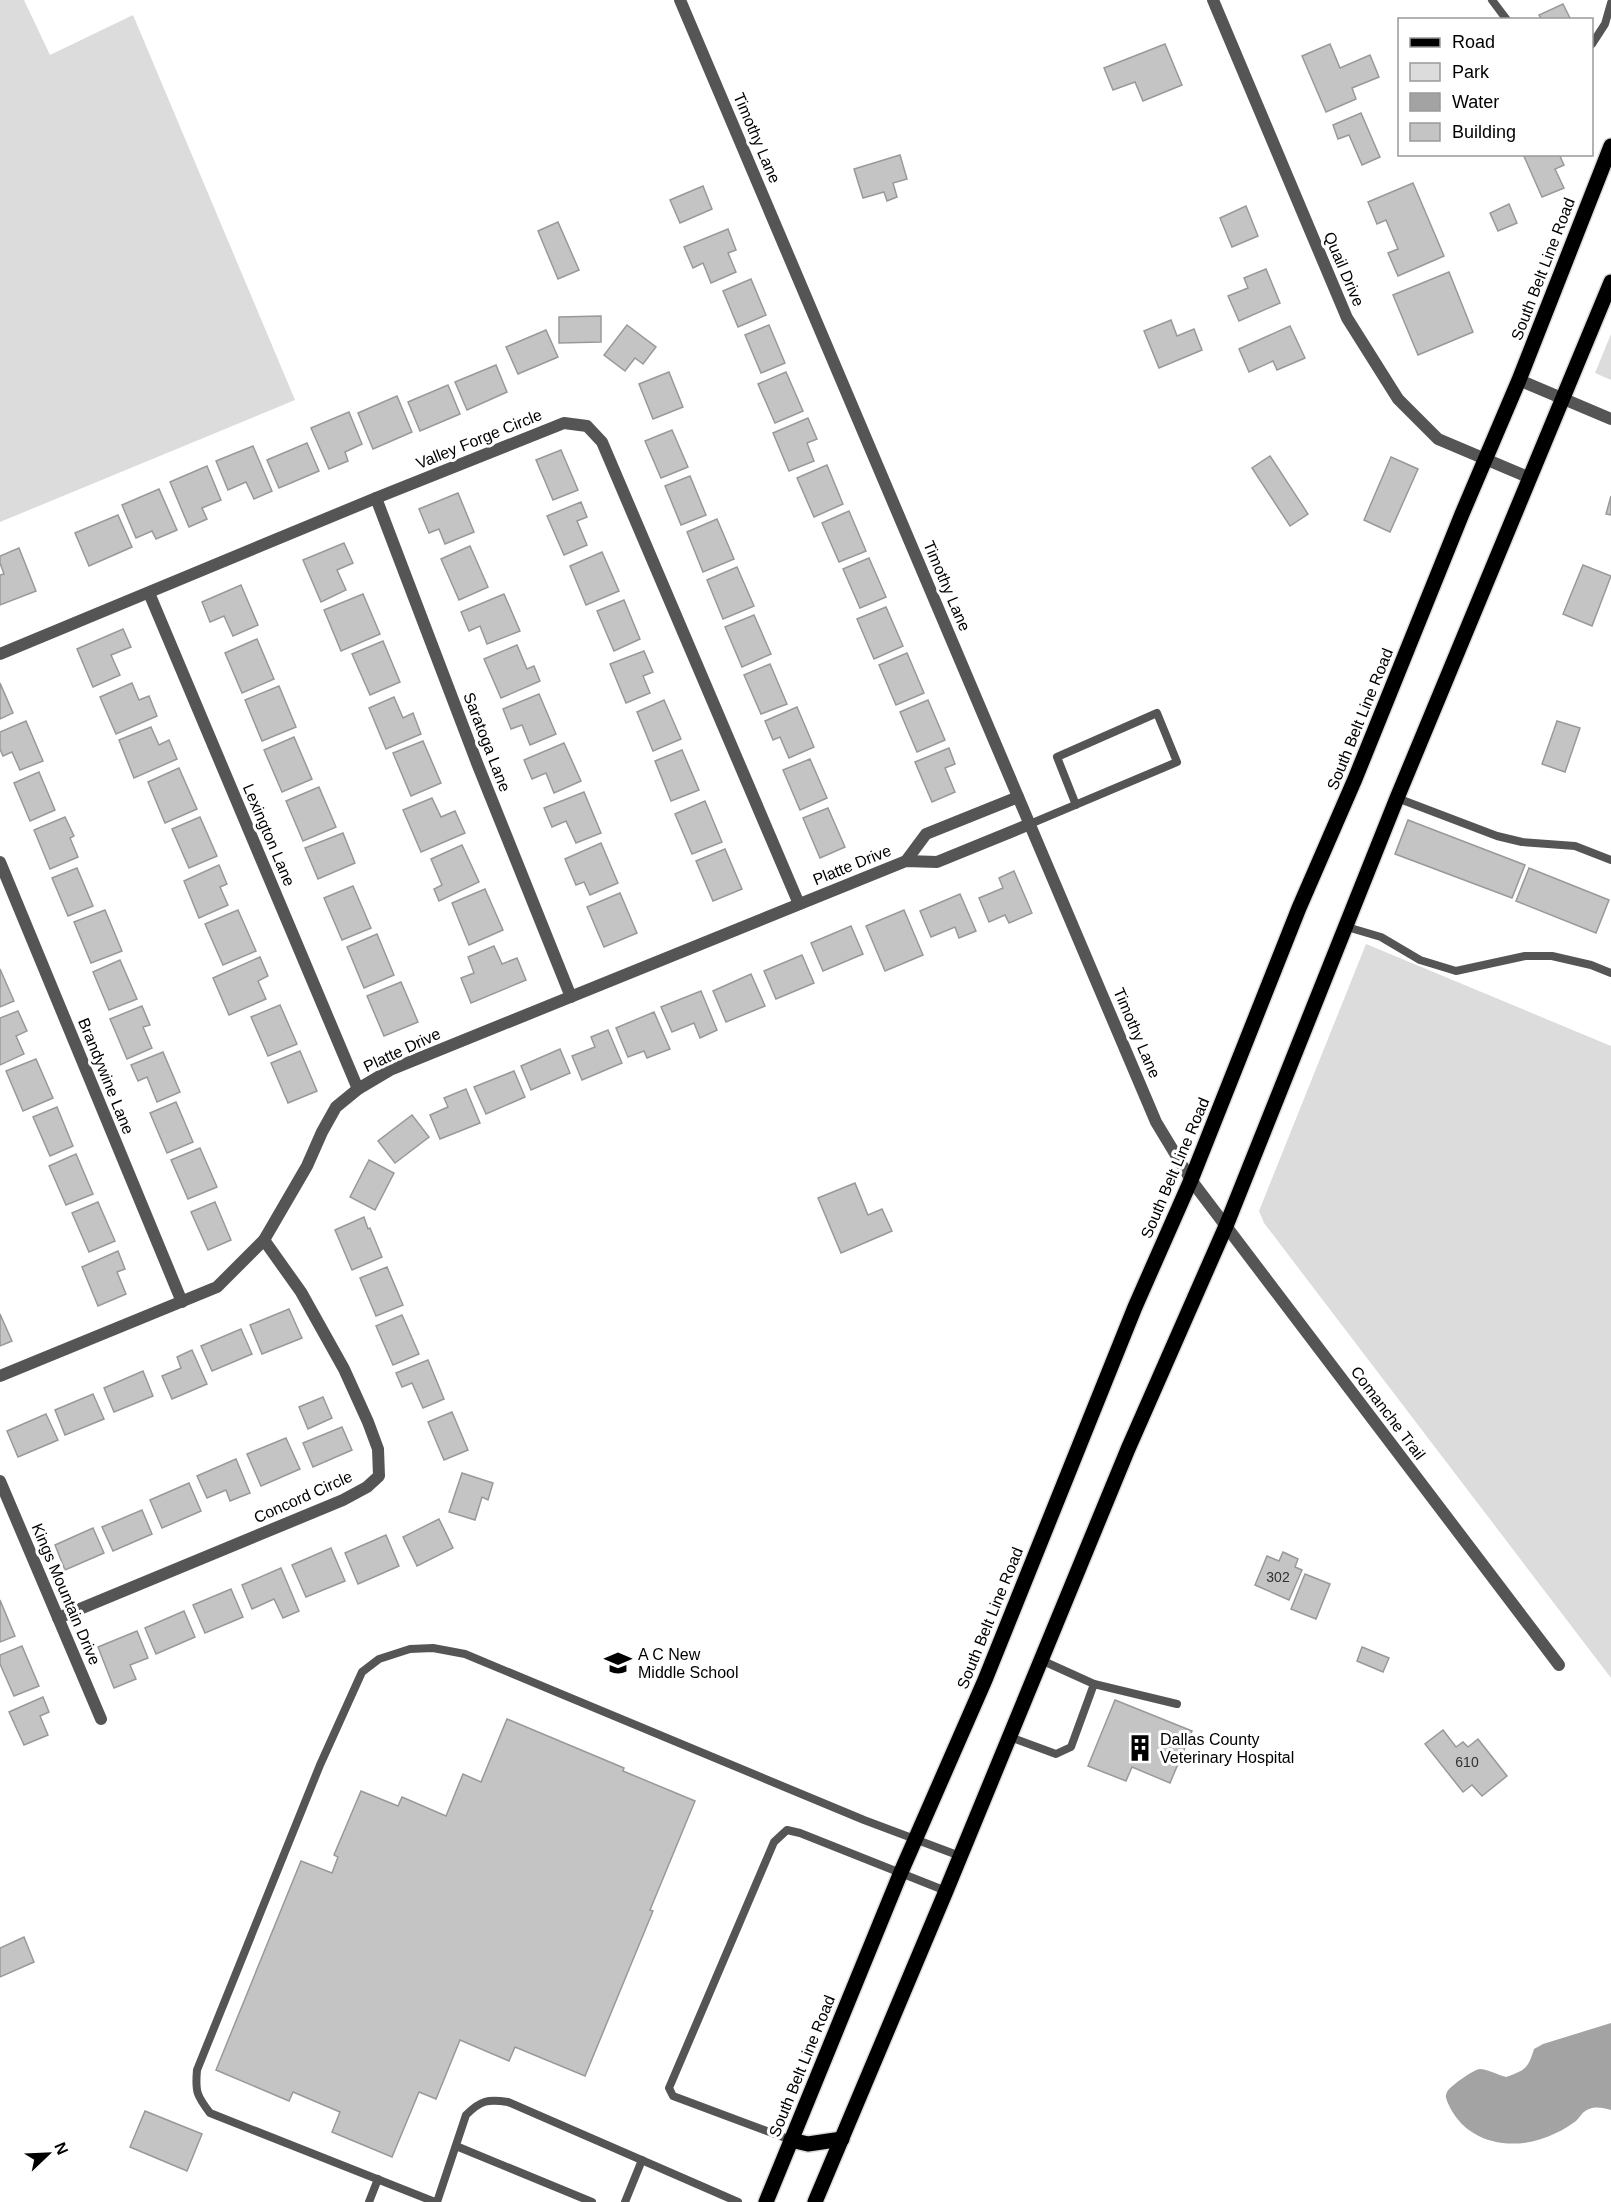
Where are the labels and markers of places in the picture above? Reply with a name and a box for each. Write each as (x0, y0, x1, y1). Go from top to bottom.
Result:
place label: A C New Middle School (638, 1646, 739, 1681)
school or university icon: A C New Middle School (603, 1648, 633, 1678)
place label: Dallas County Veterinary Hospital (1160, 1731, 1294, 1766)
building icon: Dallas County Veterinary Hospital (1125, 1733, 1155, 1763)

